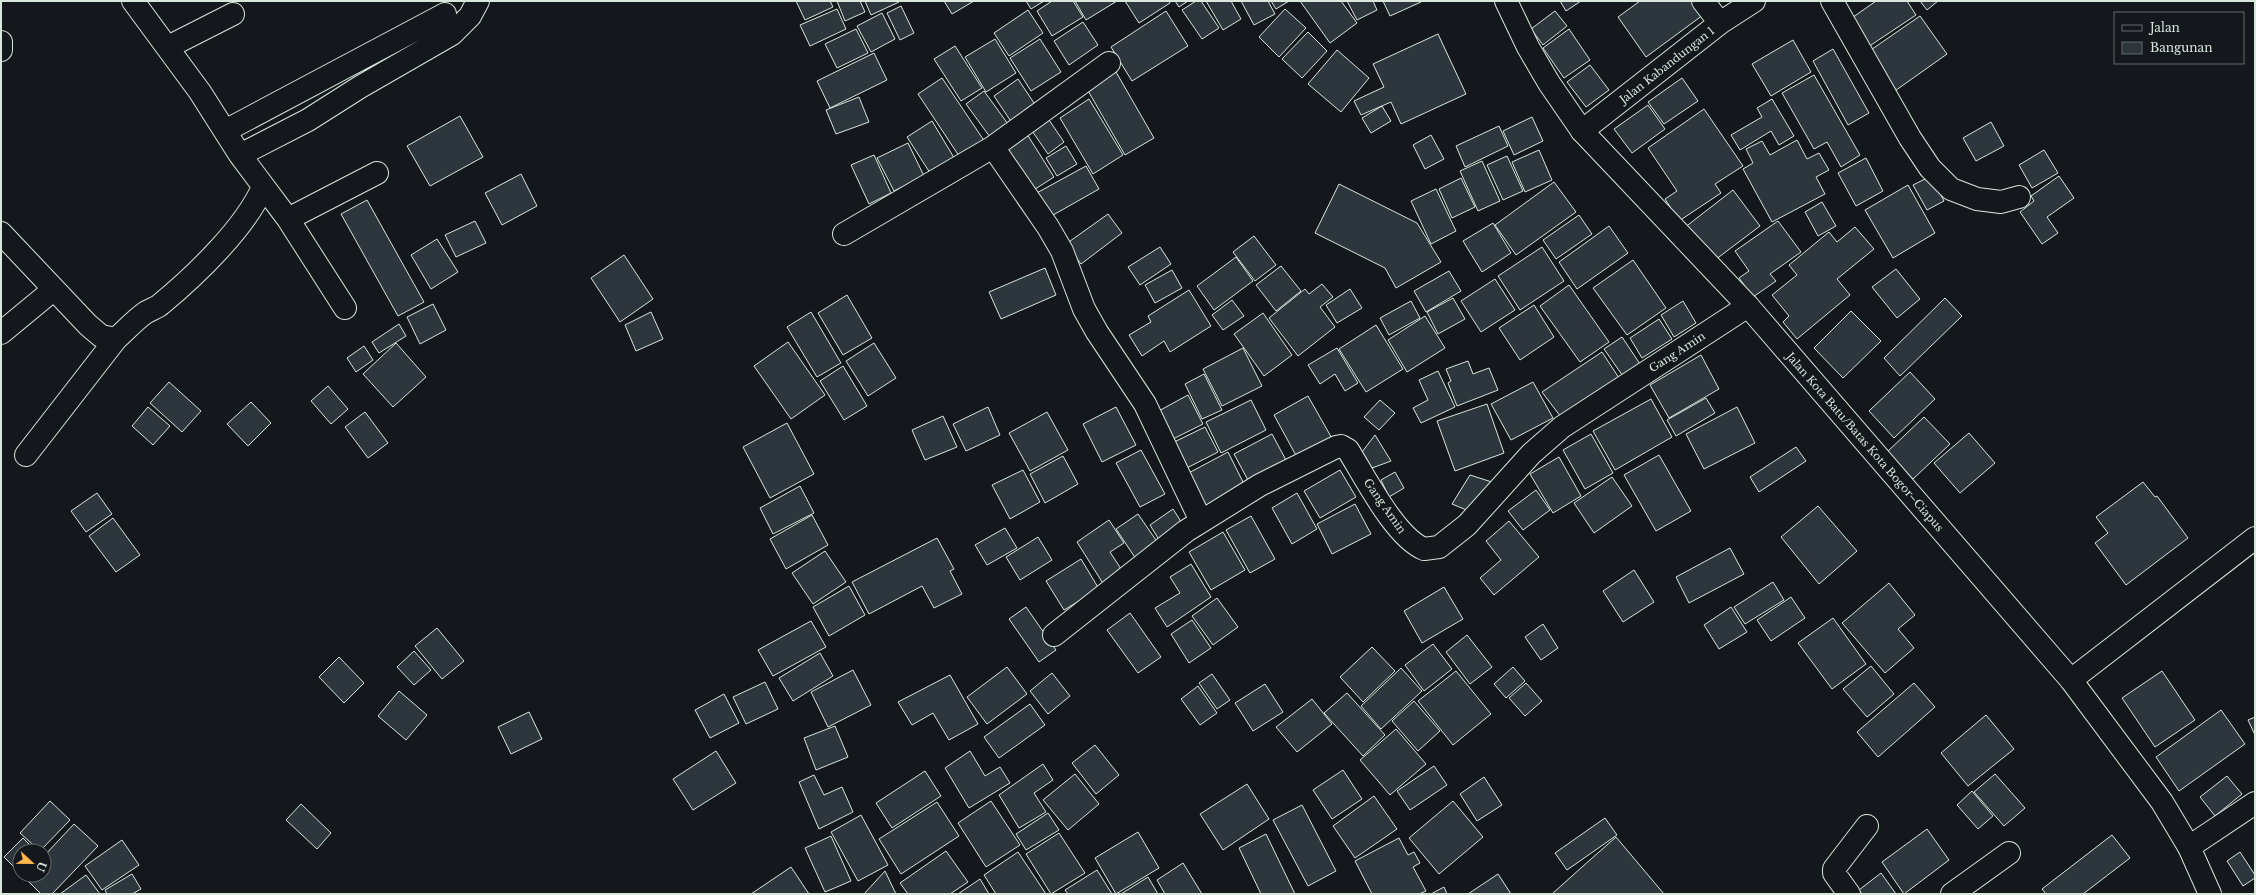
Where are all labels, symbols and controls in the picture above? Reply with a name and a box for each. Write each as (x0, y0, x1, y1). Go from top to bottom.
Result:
legend (2114, 12, 2244, 64)
text: Jalan (2148, 20, 2180, 35)
street label: Jalan Kabandungan 1 (1615, 24, 1717, 108)
text: Bangunan (2150, 40, 2213, 55)
street label: Gang Amin (1646, 328, 1708, 375)
street label: Jalan Kota Batu/Batas Kota Bogor–Ciapus (1782, 348, 1947, 534)
street label: Gang Amin (1361, 476, 1409, 537)
north arrow (12, 843, 52, 883)
text: U (33, 860, 50, 874)

